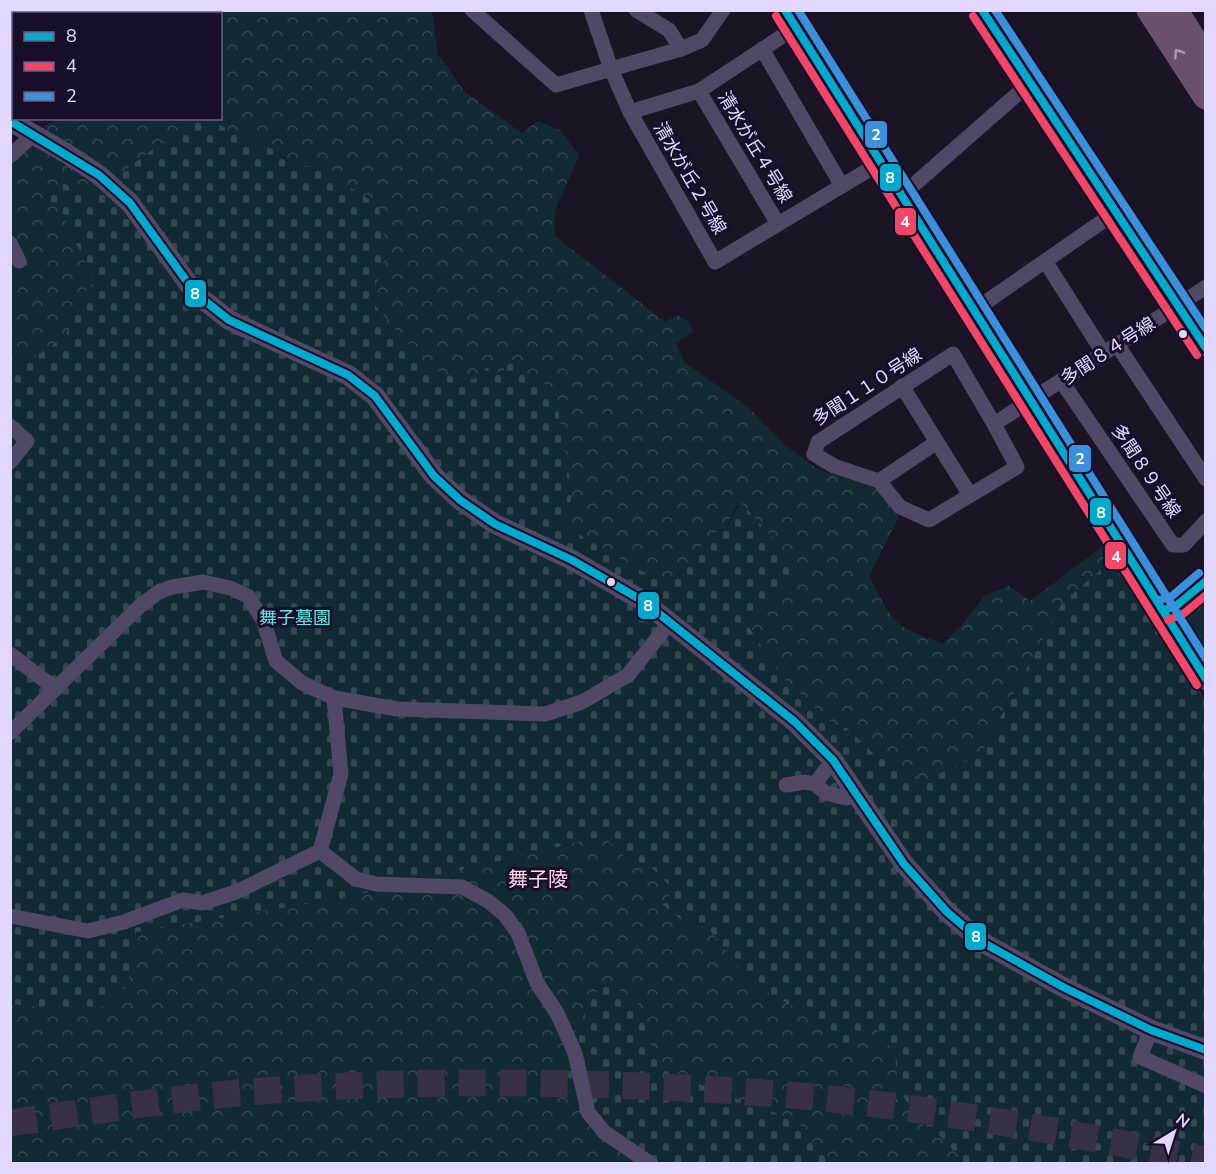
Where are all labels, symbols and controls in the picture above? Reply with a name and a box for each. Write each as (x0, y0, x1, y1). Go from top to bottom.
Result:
legend (12, 12, 222, 120)
text: 8 (66, 24, 77, 48)
one-way arrow (1174, 49, 1185, 60)
text: 4 (66, 54, 77, 78)
text: 2 (66, 84, 77, 108)
street label: 清水が丘４号線 (712, 87, 798, 207)
street label: 清水が丘２号線 (648, 117, 732, 239)
line badge: 2 (864, 120, 888, 149)
text: 2 (871, 124, 881, 146)
line badge: 8 (879, 163, 902, 192)
text: 8 (885, 167, 895, 189)
line badge: 4 (894, 207, 917, 236)
text: 4 (900, 211, 910, 233)
line badge: 8 (184, 279, 207, 308)
text: 8 (190, 283, 200, 305)
street label: 多聞８４号線 (1056, 312, 1160, 390)
unlabelled marker (1177, 328, 1189, 340)
street label: 多聞１１０号線 (808, 343, 926, 431)
street label: 多聞８９号線 (1106, 420, 1186, 522)
line badge: 2 (1068, 444, 1092, 473)
text: 2 (1075, 448, 1085, 470)
line badge: 8 (1089, 497, 1112, 526)
text: 8 (1096, 502, 1106, 524)
line badge: 4 (1104, 541, 1127, 570)
text: 4 (1111, 546, 1121, 568)
unlabelled marker (605, 576, 617, 588)
line badge: 8 (637, 591, 660, 620)
text: 8 (643, 595, 653, 617)
park label: 舞子墓園 (259, 606, 331, 630)
district label: 舞子陵 (508, 866, 568, 893)
line badge: 8 (964, 922, 987, 951)
text: 8 (971, 926, 981, 948)
north arrow (1144, 1102, 1204, 1162)
text: N (1171, 1109, 1194, 1133)

